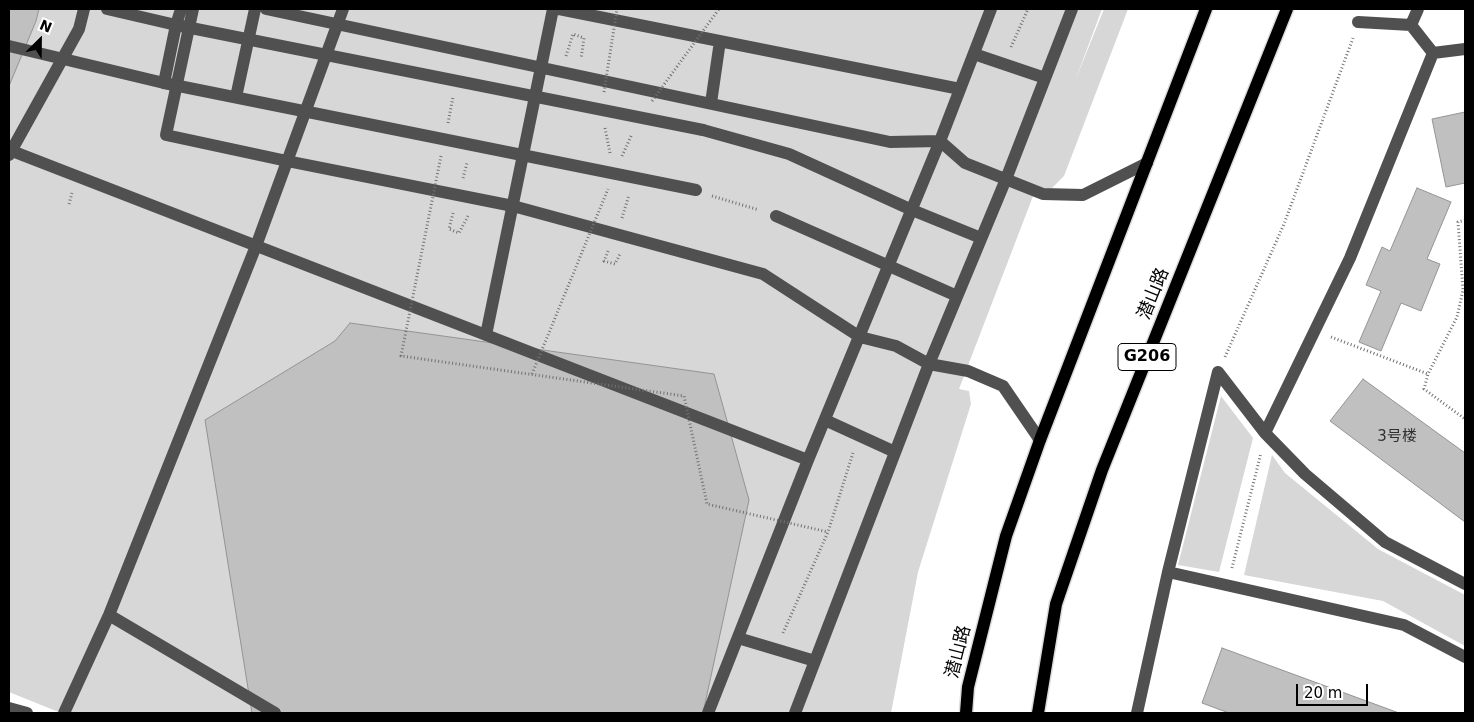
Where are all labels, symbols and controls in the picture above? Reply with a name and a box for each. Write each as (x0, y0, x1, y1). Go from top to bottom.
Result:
north arrow (15, 15, 65, 65)
text: N (37, 17, 54, 36)
street label: 潜山路 (1134, 265, 1174, 323)
road number: G206 (1118, 344, 1176, 371)
house number: 3号楼 (1377, 428, 1417, 446)
street label: 潜山路 (942, 623, 976, 681)
scale bar (1299, 674, 1372, 706)
text: 20 m (1304, 684, 1342, 702)

